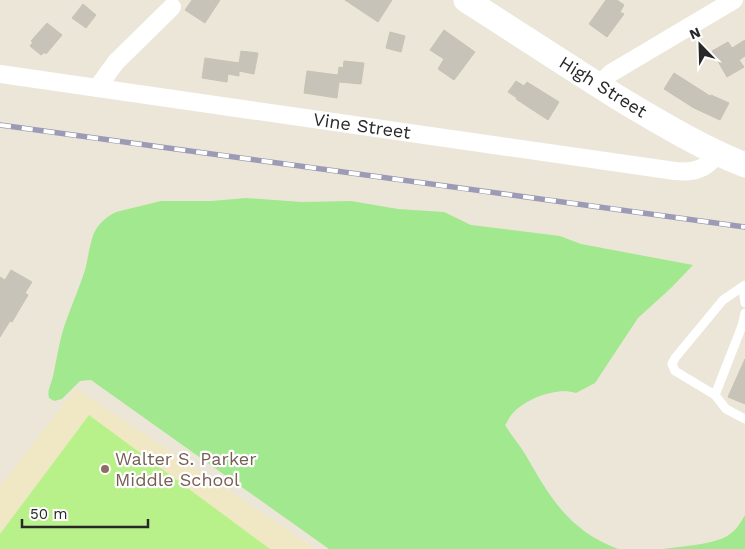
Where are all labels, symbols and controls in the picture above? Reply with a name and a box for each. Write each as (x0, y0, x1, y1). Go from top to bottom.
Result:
north arrow (675, 20, 725, 70)
text: N (687, 24, 703, 42)
street label: High Street (556, 51, 651, 122)
street label: Vine Street (312, 108, 413, 143)
place label: Walter S. Parker Middle School (115, 448, 257, 490)
marker: Walter S. Parker Middle School (99, 463, 111, 475)
scale bar (22, 496, 149, 528)
text: 50 m (30, 505, 67, 523)

